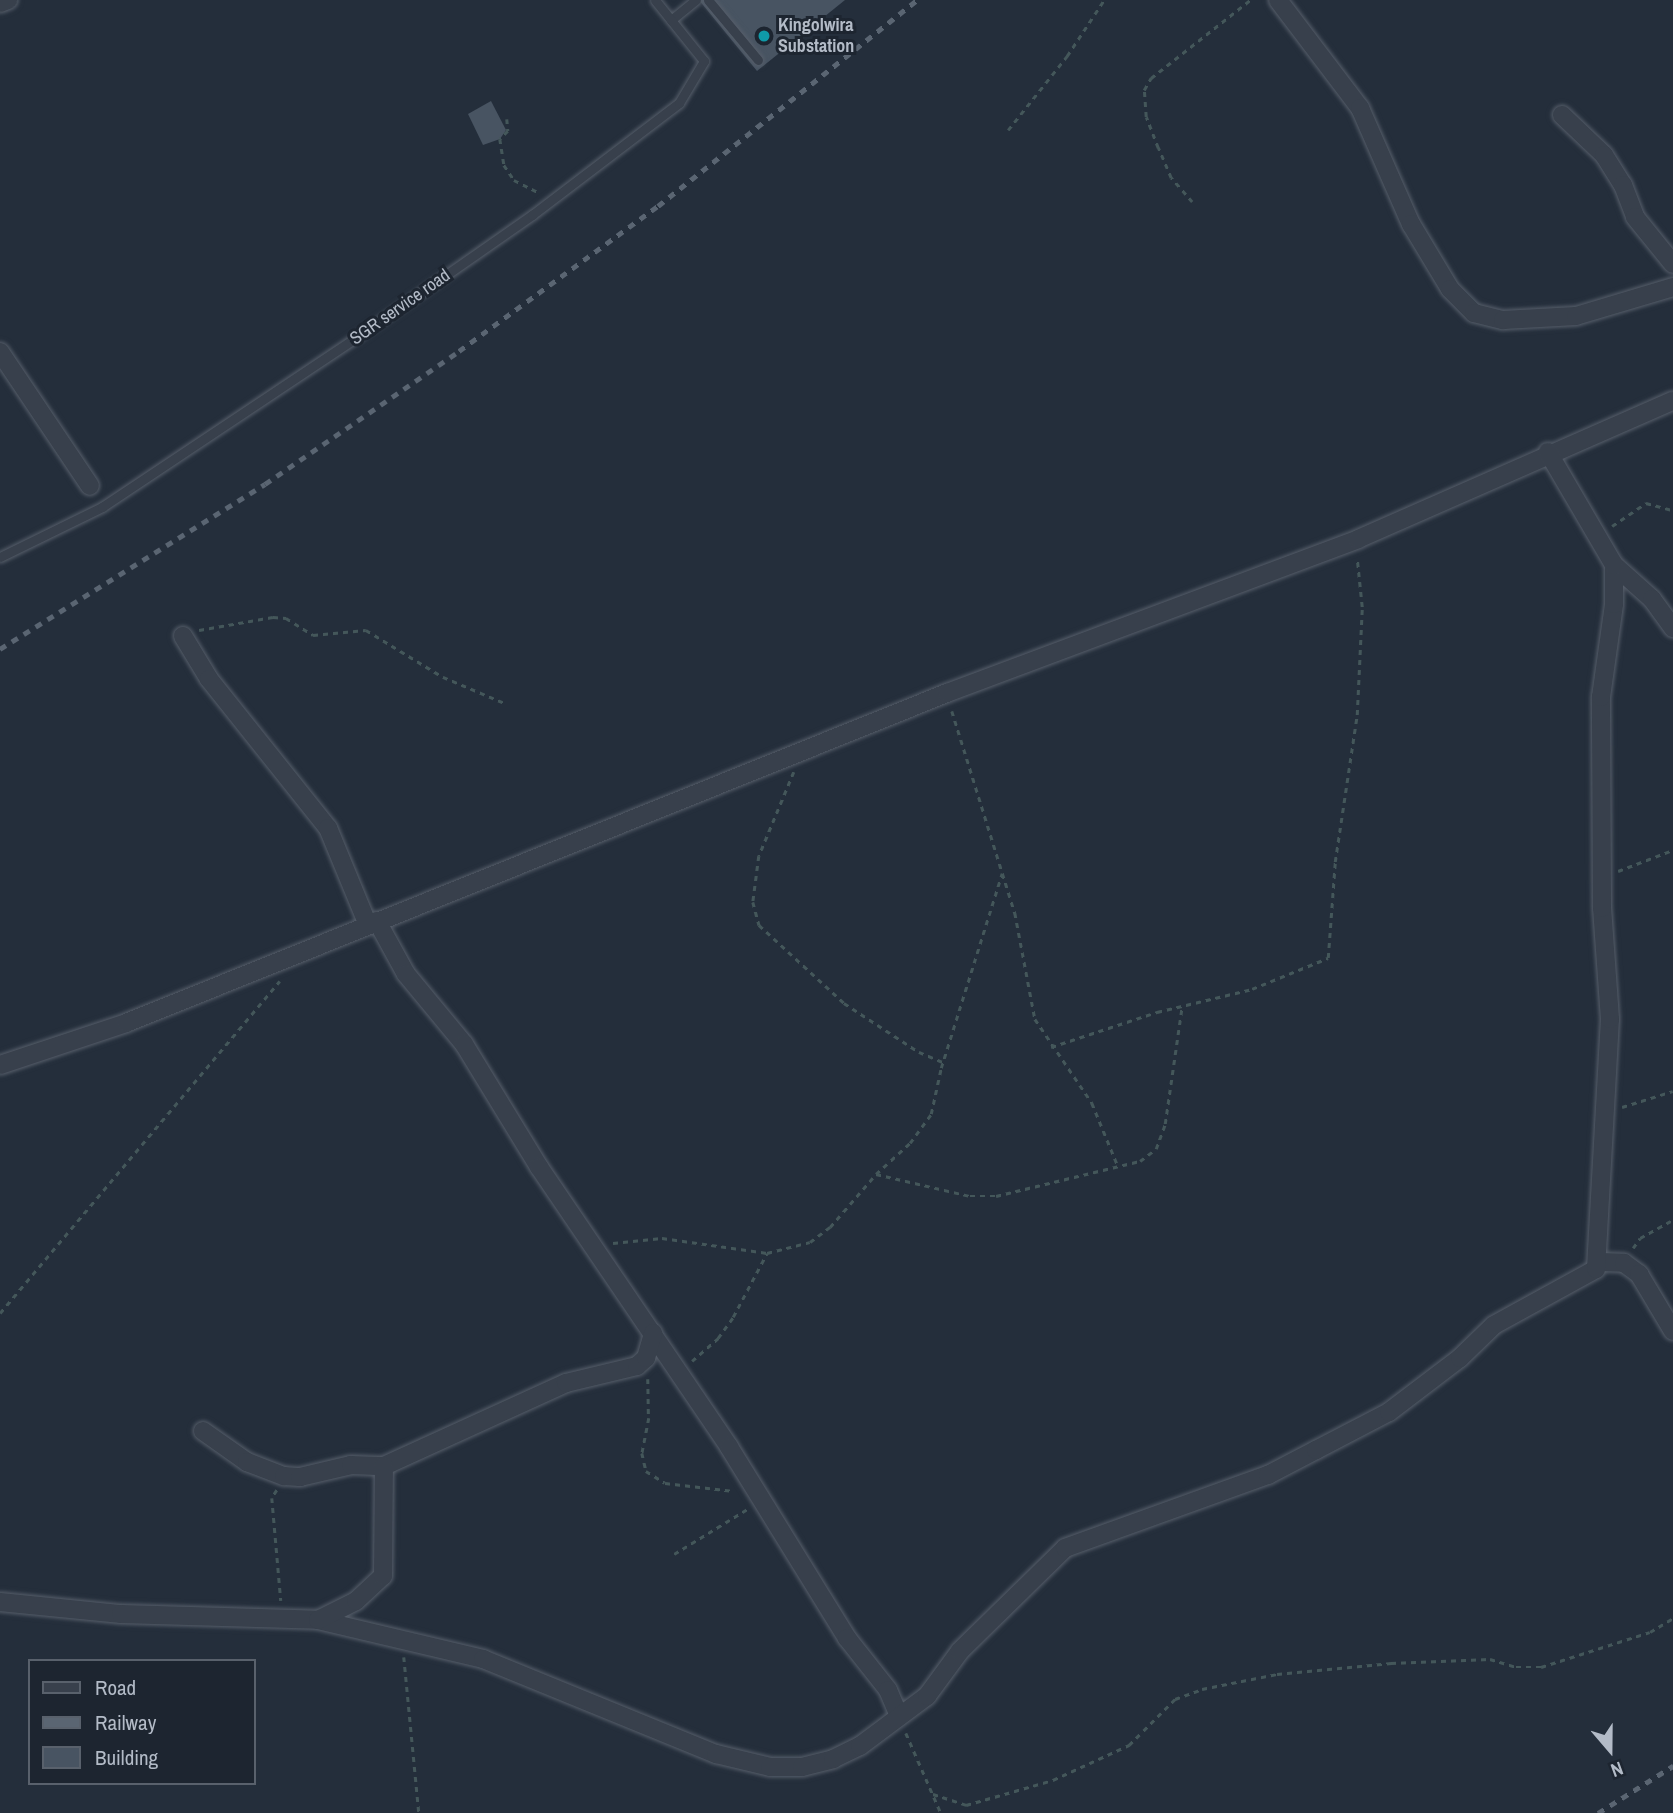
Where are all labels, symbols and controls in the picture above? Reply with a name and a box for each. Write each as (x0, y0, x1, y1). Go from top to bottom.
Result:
place label: Kingolwira Substation (778, 15, 854, 58)
marker: Kingolwira Substation (756, 28, 772, 44)
street label: SGR service road (346, 265, 454, 349)
legend (28, 1659, 256, 1785)
text: Road (95, 1673, 136, 1702)
text: Railway (95, 1708, 156, 1737)
north arrow (1575, 1715, 1645, 1785)
text: Building (95, 1743, 158, 1772)
text: N (1607, 1756, 1627, 1784)

